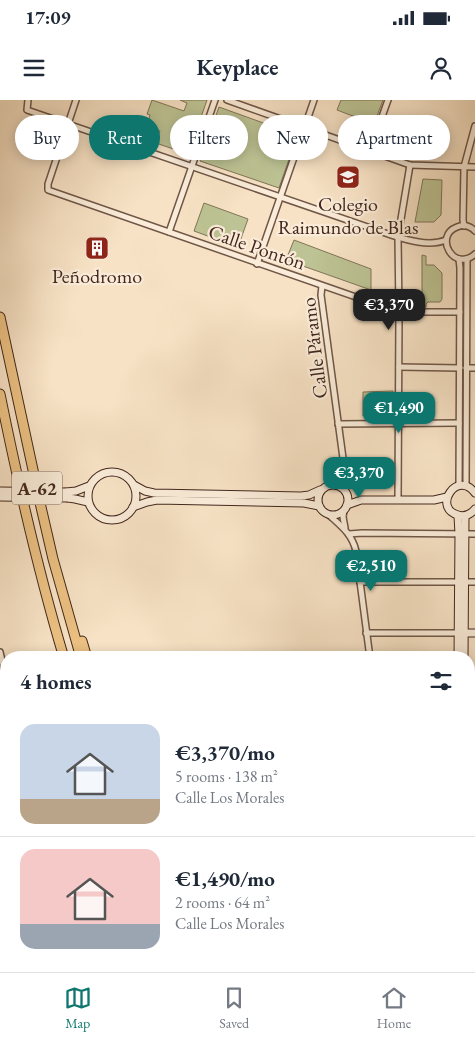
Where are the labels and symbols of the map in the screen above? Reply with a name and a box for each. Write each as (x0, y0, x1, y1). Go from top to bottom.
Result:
school or university icon: Colegio Raimundo de Blas (335, 164, 361, 190)
place label: Colegio Raimundo de Blas (278, 191, 418, 240)
street label: Calle Pontón (205, 218, 309, 276)
building icon: Peñodromo (84, 235, 110, 261)
place label: Peñodromo (52, 263, 142, 289)
pin: €3,370 (348, 288, 430, 331)
street label: Calle Páramo (295, 296, 333, 400)
pin: €1,490 (358, 392, 440, 434)
pin: €3,370 (318, 456, 400, 499)
road number: A-62 (12, 472, 62, 504)
pin: €2,510 (330, 550, 412, 592)

